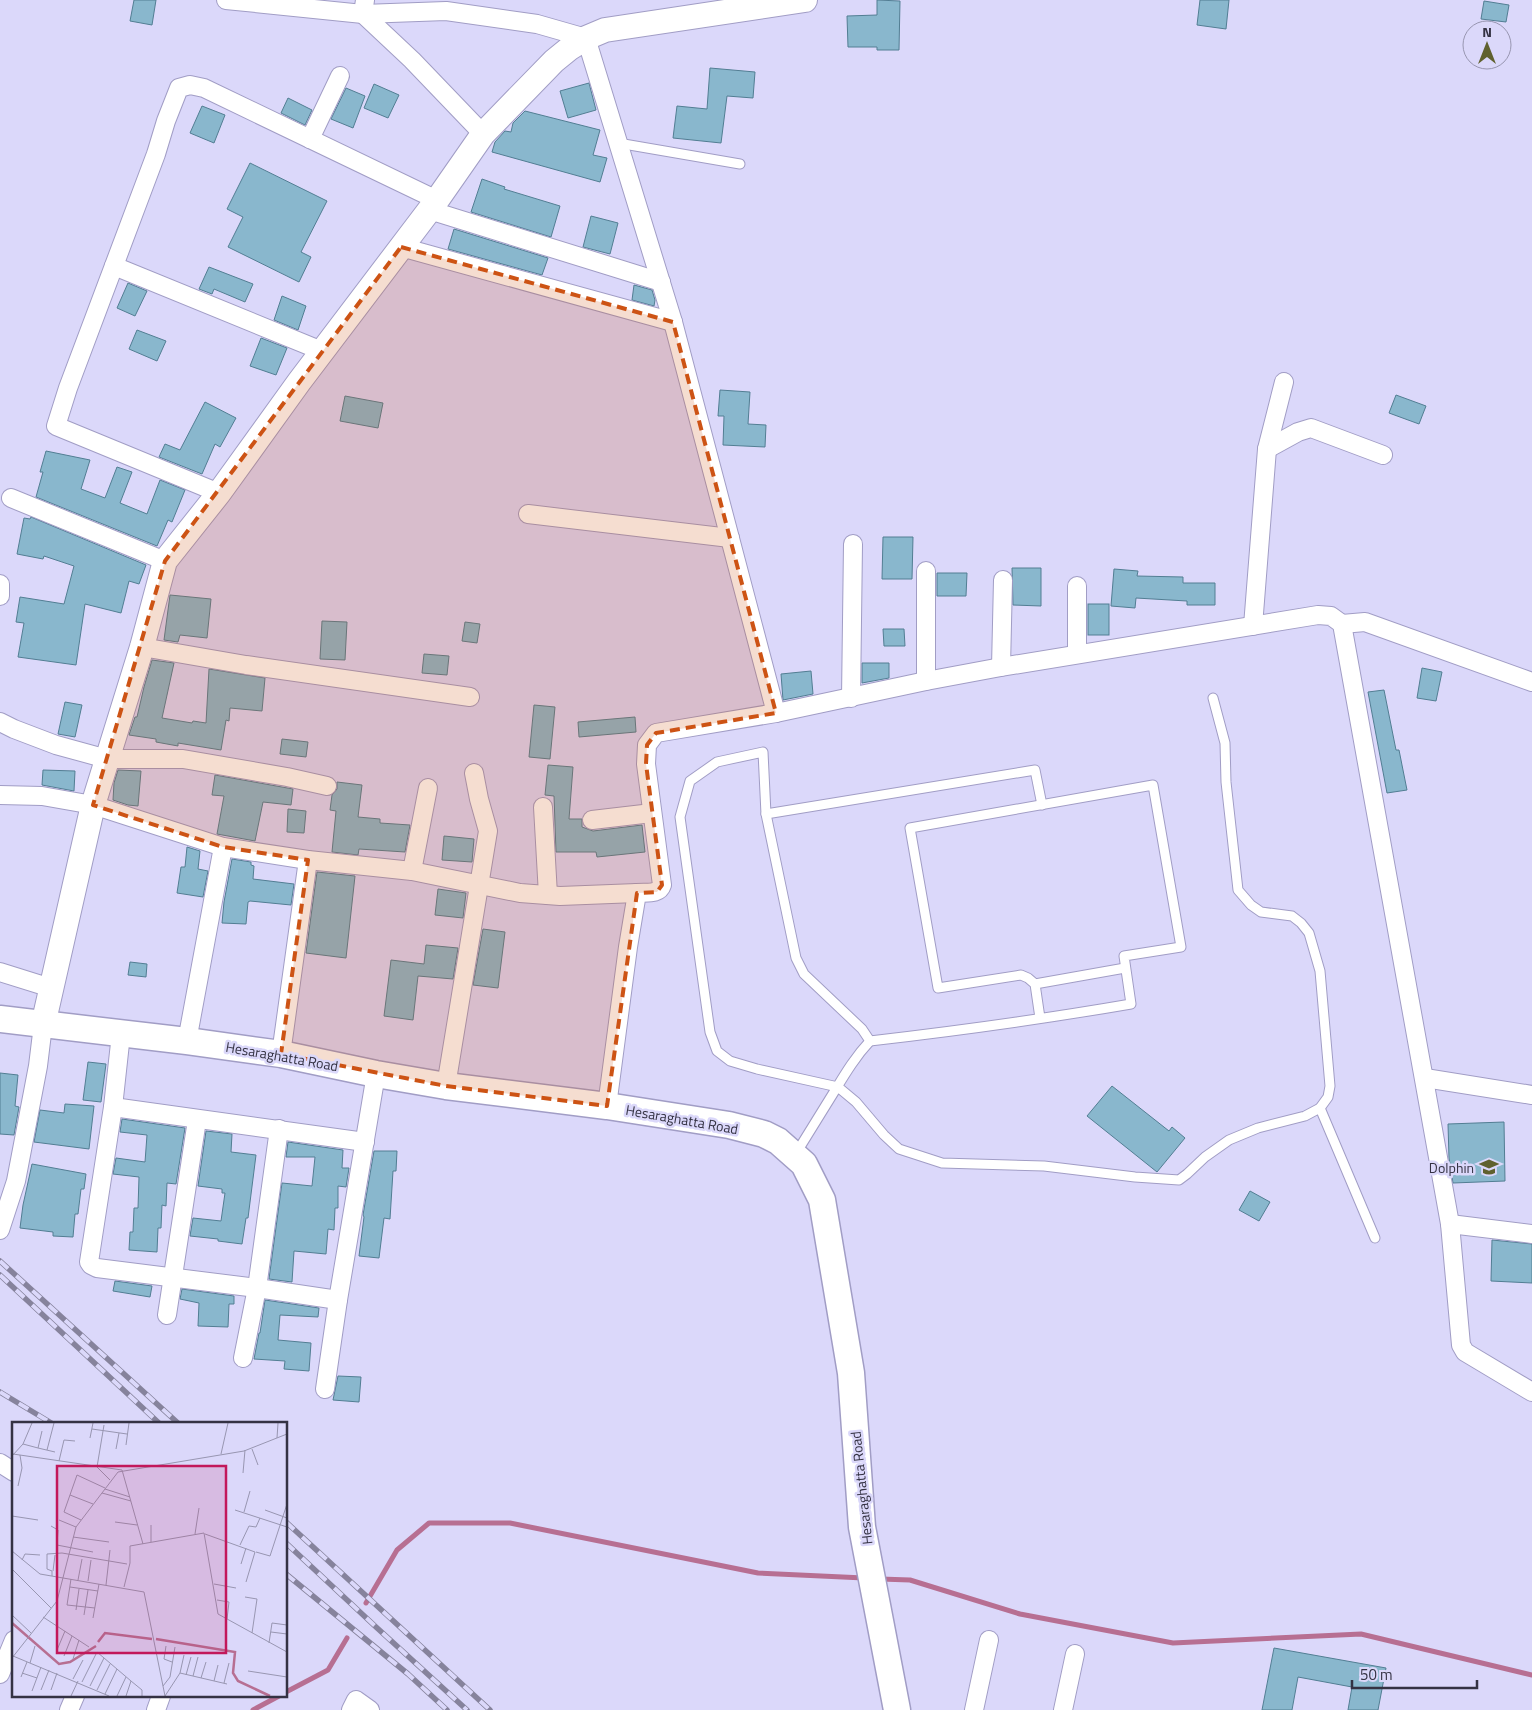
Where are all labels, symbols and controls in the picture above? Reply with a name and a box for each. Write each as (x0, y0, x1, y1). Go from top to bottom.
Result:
north arrow (1462, 20, 1512, 70)
text: N (1482, 21, 1492, 42)
street label: Hesaraghatta Road (224, 1036, 340, 1076)
street label: Hesaraghatta Road (624, 1099, 740, 1139)
school or university icon: Dolphin (1478, 1156, 1500, 1178)
place label: Dolphin (1429, 1157, 1474, 1178)
inset map (12, 1422, 288, 1698)
street label: Hesaraghatta Road (845, 1430, 877, 1546)
scale bar (1352, 1658, 1477, 1690)
text: 50 m (1360, 1663, 1393, 1686)

